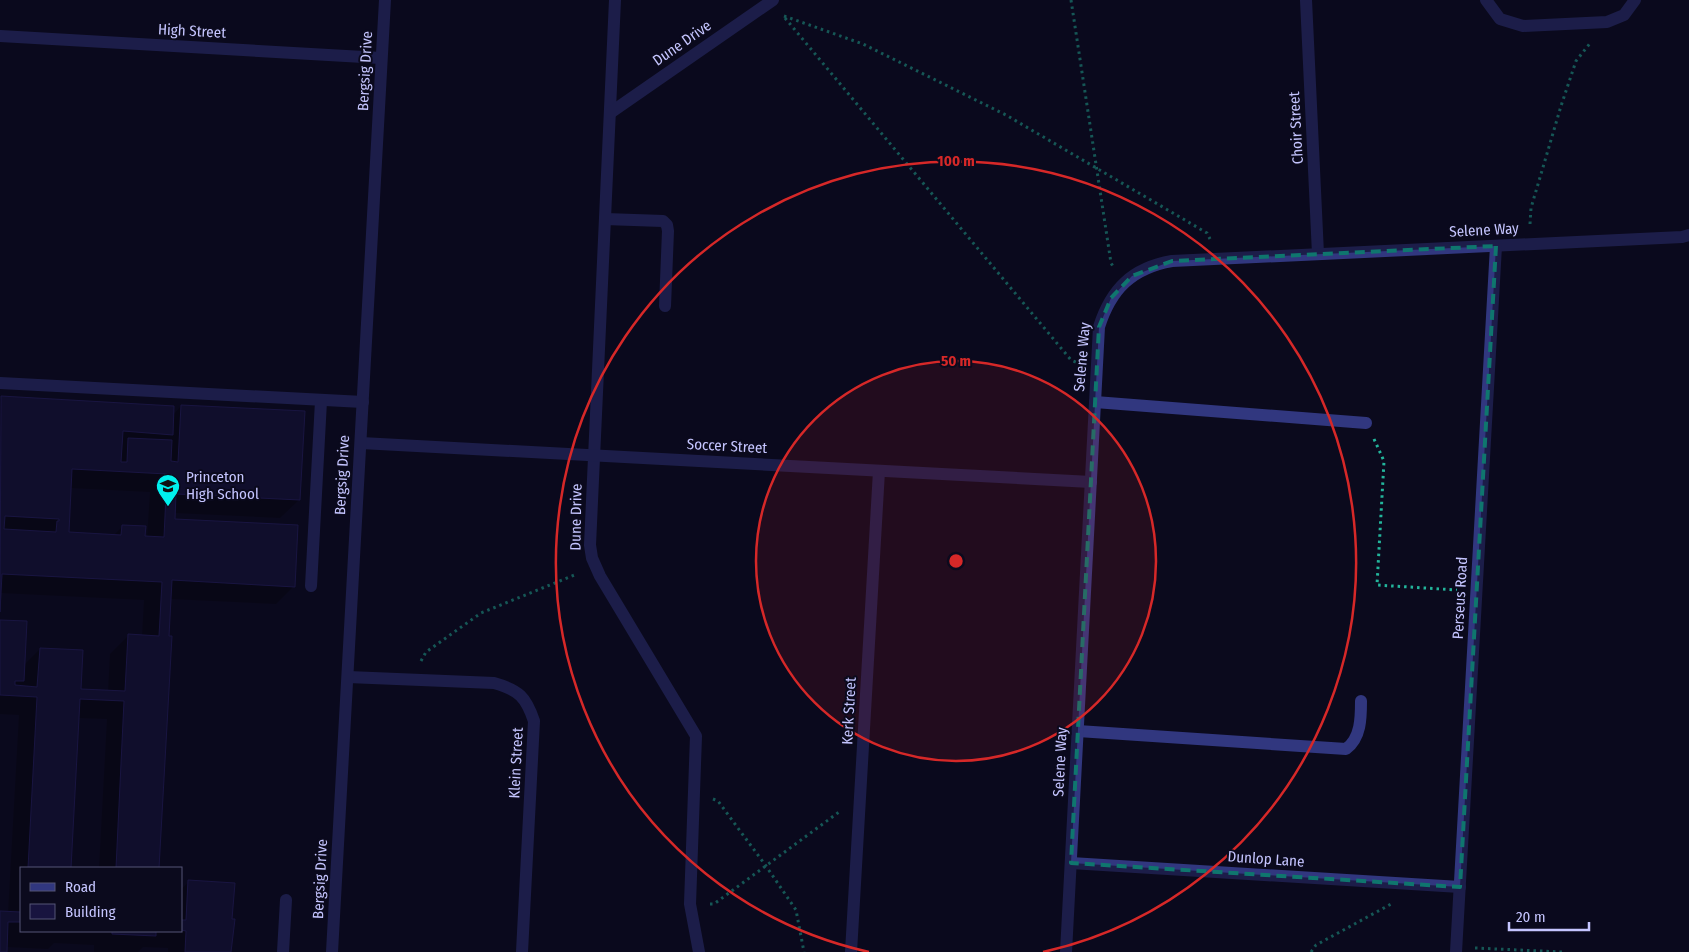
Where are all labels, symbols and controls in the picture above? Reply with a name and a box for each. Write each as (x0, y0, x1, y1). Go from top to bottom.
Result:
street label: Dune Drive (649, 16, 715, 70)
street label: High Street (157, 20, 227, 42)
street label: Bergsig Drive (354, 31, 376, 111)
street label: Choir Street (1285, 91, 1307, 165)
text: 100 m (937, 152, 975, 170)
street label: Selene Way (1449, 219, 1520, 241)
street label: Selene Way (1070, 321, 1094, 392)
text: 50 m (941, 352, 971, 370)
street label: Bergsig Drive (331, 435, 353, 515)
street label: Soccer Street (686, 435, 768, 457)
place label: Princeton High School (186, 468, 259, 503)
school or university icon: Princeton High School (155, 473, 181, 507)
street label: Dune Drive (566, 483, 586, 551)
centre of rings (947, 552, 965, 570)
street label: Perseus Road (1449, 556, 1471, 640)
street label: Kerk Street (838, 677, 860, 745)
street label: Selene Way (1049, 726, 1071, 797)
street label: Klein Street (505, 727, 527, 799)
street label: Bergsig Drive (309, 839, 331, 919)
street label: Dunlop Lane (1227, 847, 1305, 871)
legend (20, 867, 182, 932)
text: Road (65, 878, 96, 896)
scale bar (1509, 900, 1589, 932)
text: Building (65, 903, 116, 921)
text: 20 m (1516, 908, 1546, 926)

